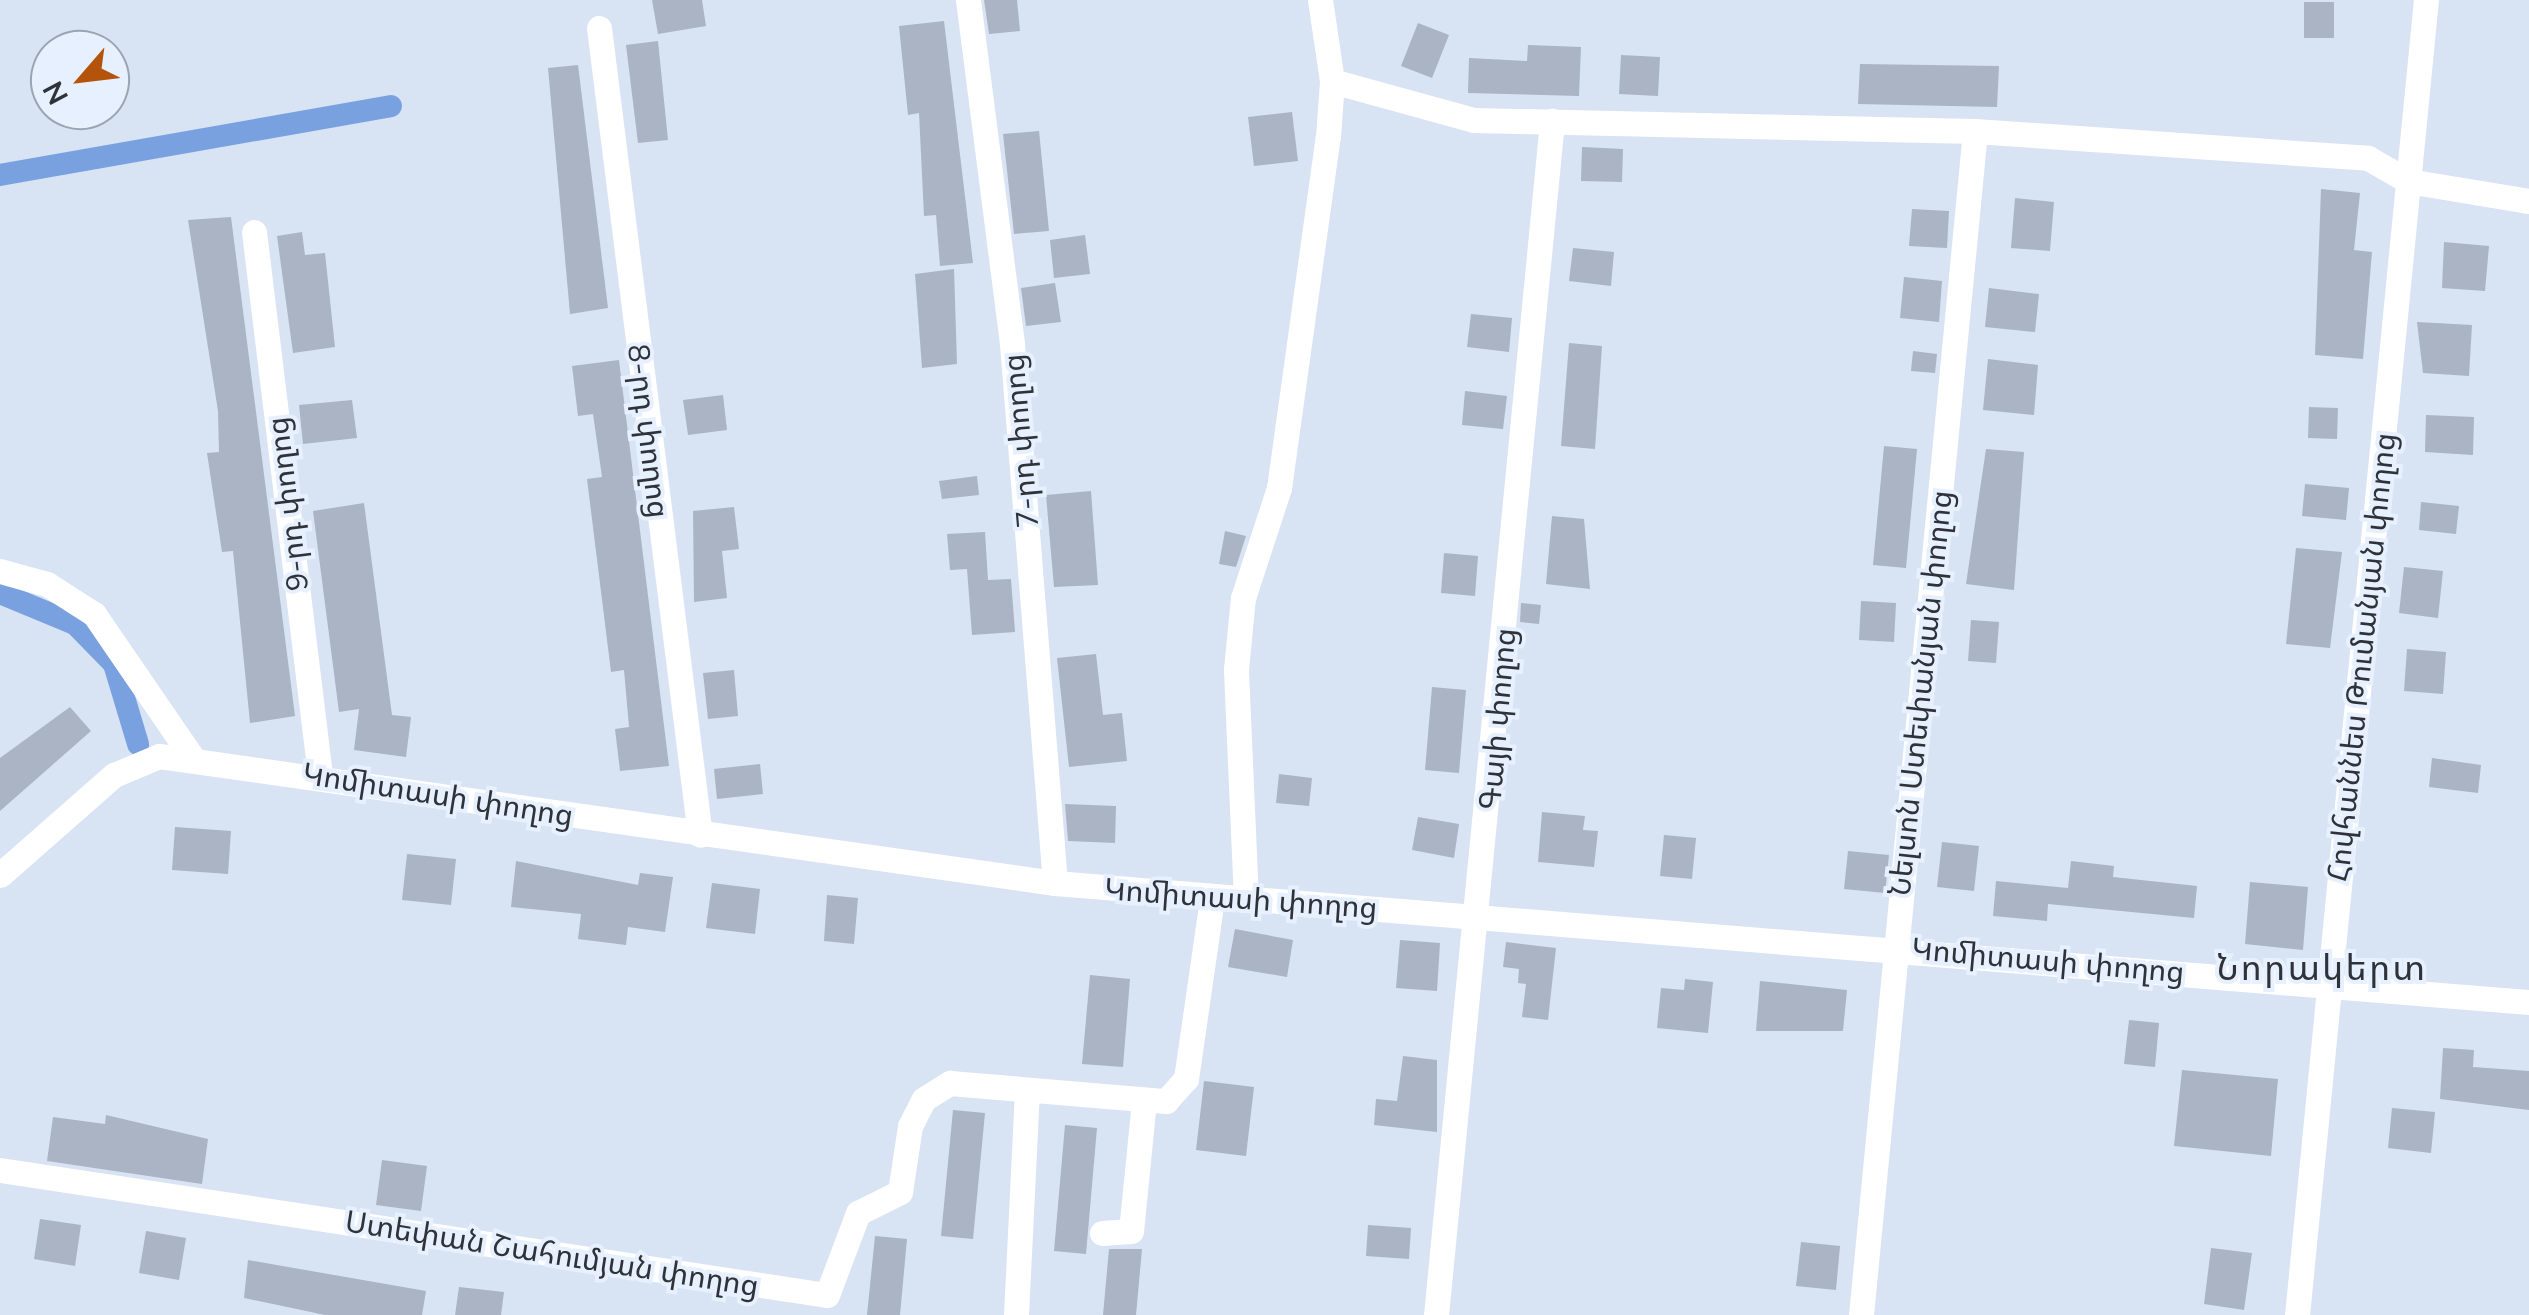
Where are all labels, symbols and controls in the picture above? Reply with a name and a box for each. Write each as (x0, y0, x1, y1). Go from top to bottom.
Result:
north arrow (30, 30, 130, 130)
text: N (34, 76, 75, 111)
street label: 8-րդ փողոց (620, 342, 678, 520)
street label: 7-րդ փողոց (994, 352, 1046, 530)
street label: 9-րդ փողոց (258, 415, 316, 593)
street label: Հովհաննես Թումանյան փողոց (2320, 431, 2402, 883)
street label: Նելսոն Ստեփանյան փողոց (1881, 488, 1959, 898)
street label: Գայի փողոց (1471, 626, 1523, 812)
street label: Կոմիտասի փողոց (300, 755, 576, 833)
street label: Կոմիտասի փողոց (1103, 870, 1379, 926)
street label: Կոմիտասի փողոց (1910, 930, 2186, 990)
district label: Նորակերտ (2216, 946, 2428, 988)
street label: Ստեփան Շահումյան փողոց (343, 1202, 761, 1304)

